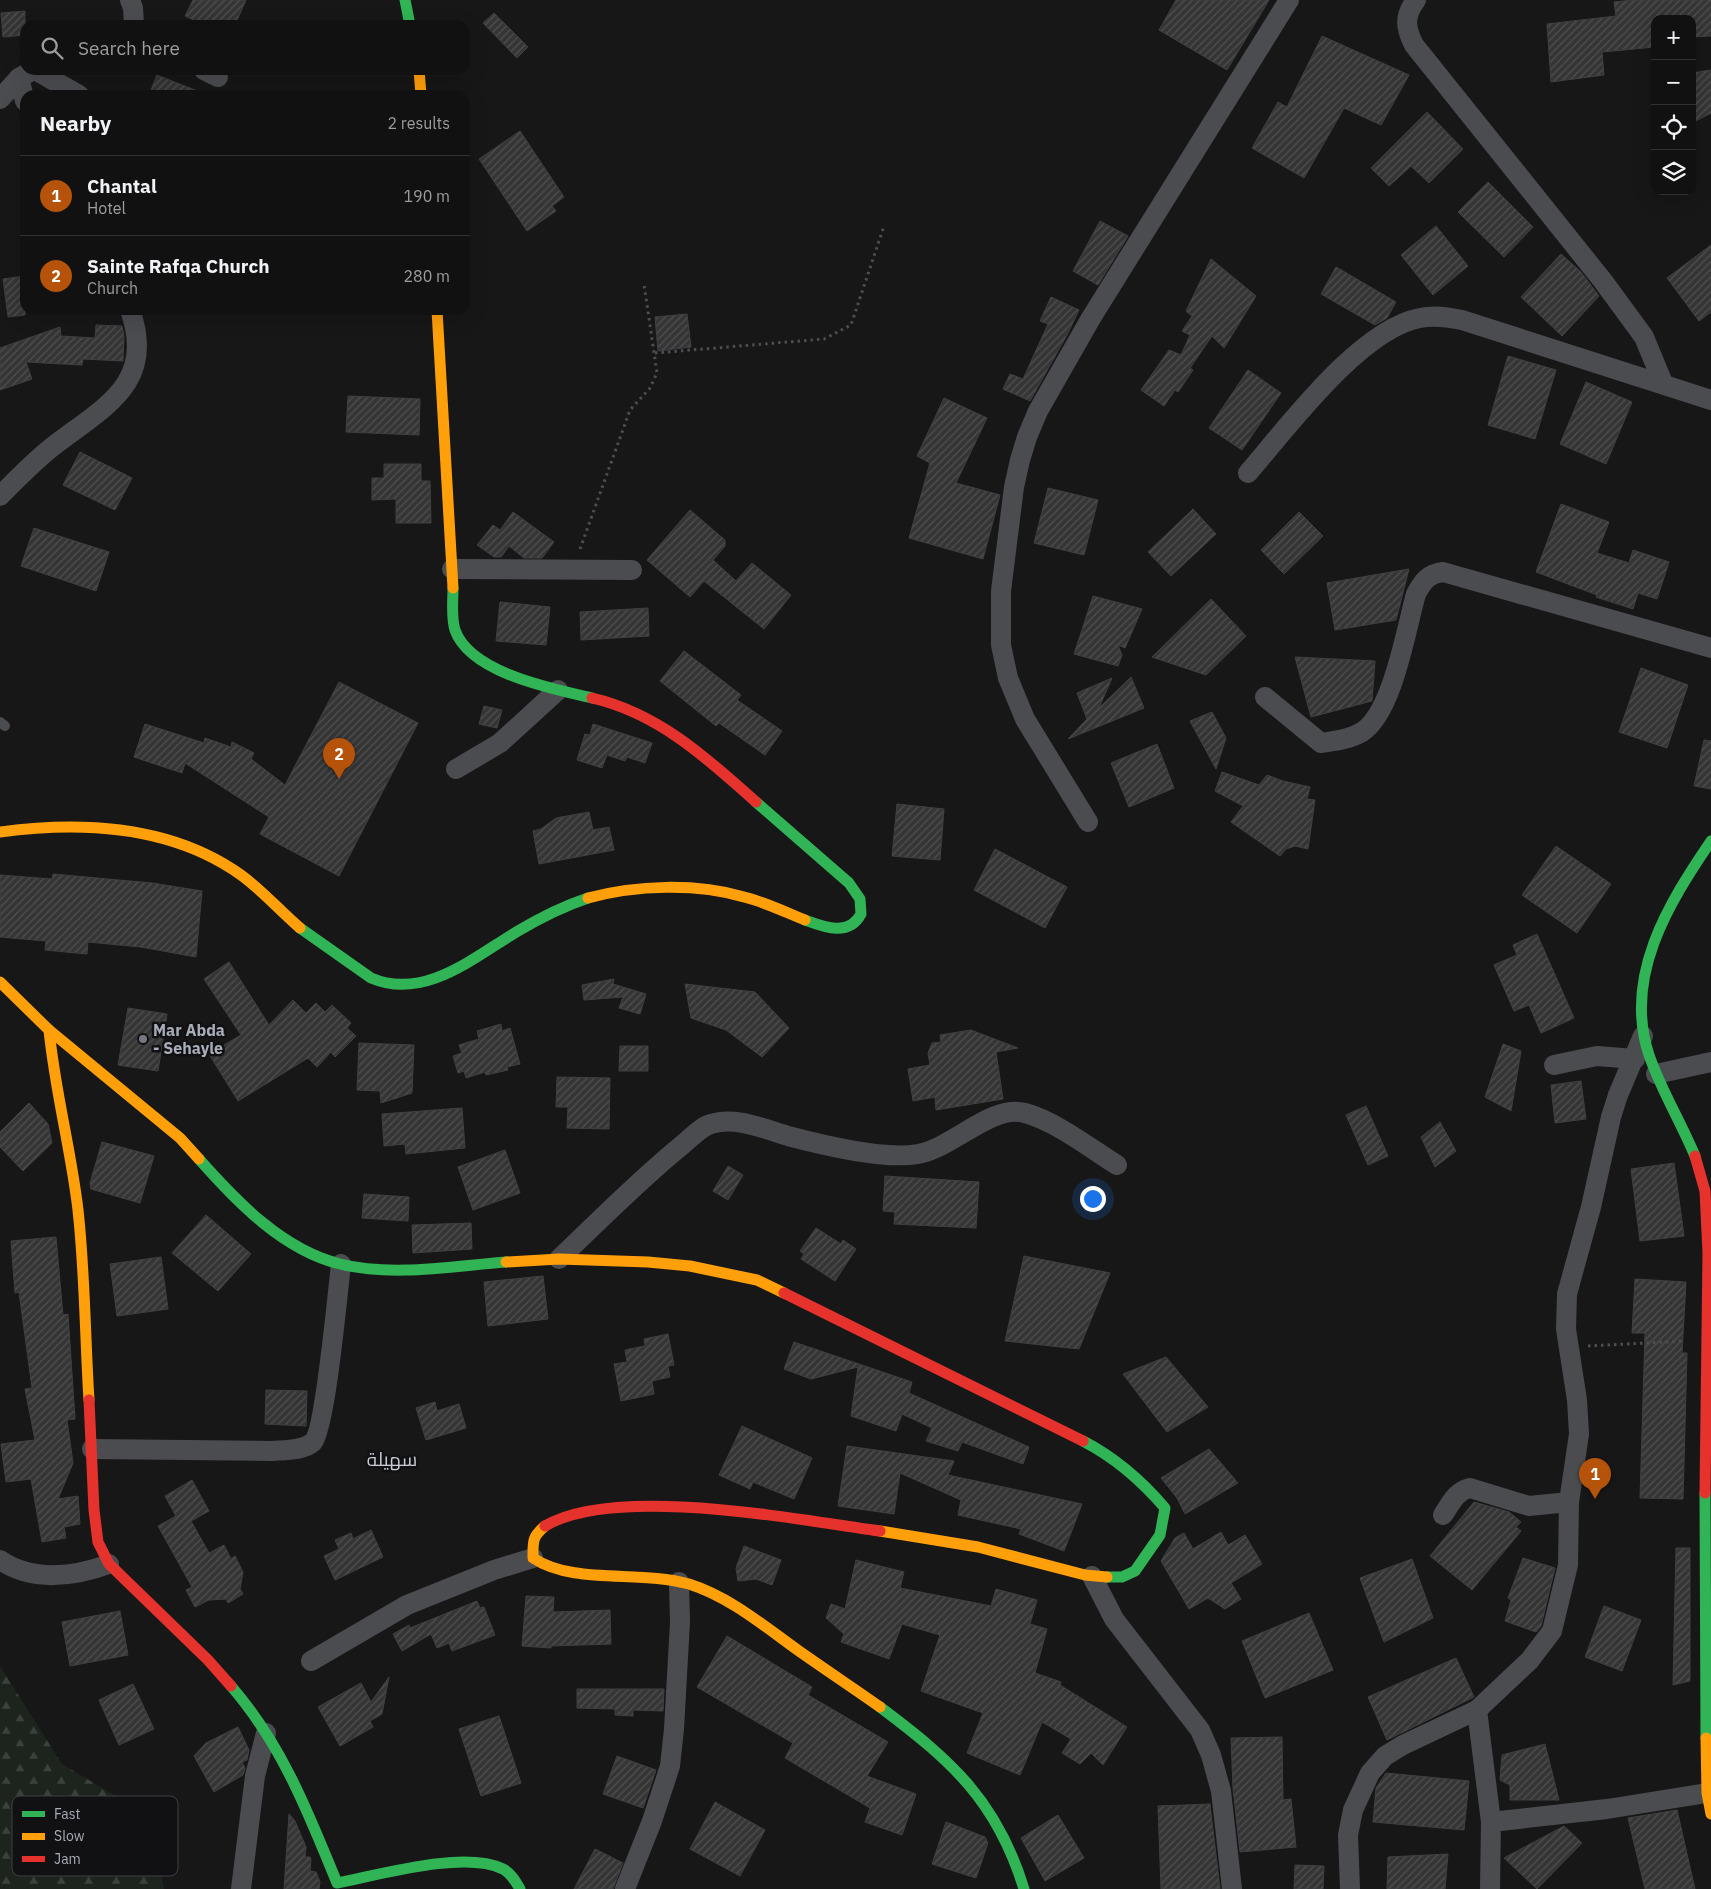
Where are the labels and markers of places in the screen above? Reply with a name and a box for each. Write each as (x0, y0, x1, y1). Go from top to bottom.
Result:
pin: 2 (323, 738, 355, 779)
place label: Mar Abda - Sehayle (153, 1020, 225, 1058)
marker: Mar Abda - Sehayle (137, 1033, 149, 1045)
pin: 1 (1579, 1458, 1611, 1499)

